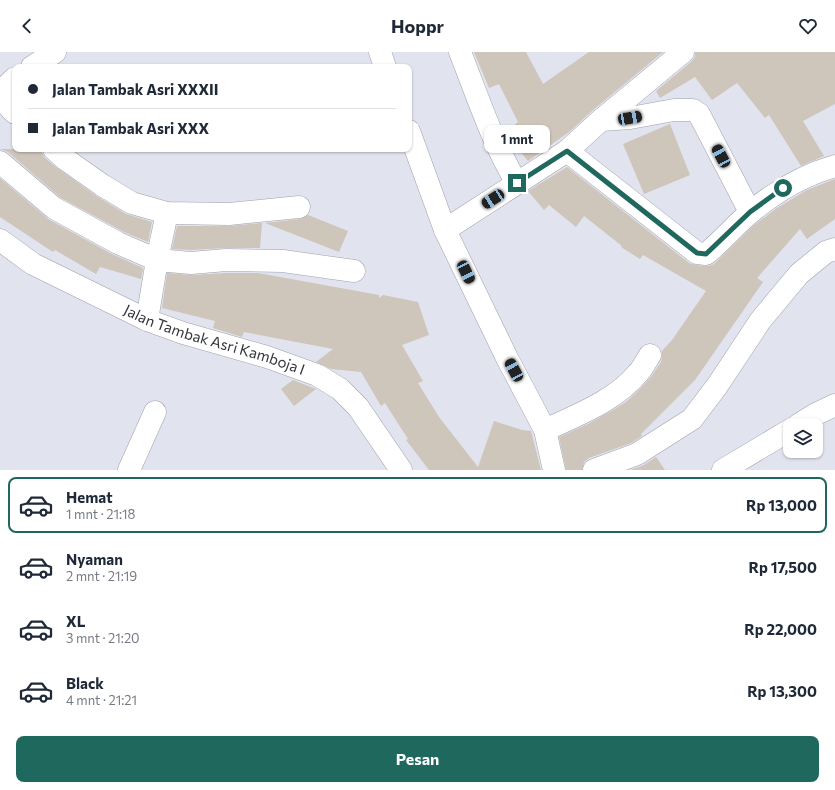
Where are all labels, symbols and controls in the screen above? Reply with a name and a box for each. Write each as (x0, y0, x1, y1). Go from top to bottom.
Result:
icon: back (16, 15, 38, 37)
text: Hoppr (391, 15, 444, 37)
icon: heart (797, 15, 819, 37)
text: Jalan Tambak Asri XXXII (52, 80, 219, 98)
car (617, 110, 643, 126)
text: Jalan Tambak Asri XXX (52, 119, 209, 137)
callout: 1 mnt (484, 125, 550, 153)
text: 1 mnt (501, 131, 533, 147)
car (710, 143, 732, 169)
route end (508, 174, 526, 192)
route start (774, 179, 792, 197)
car (480, 187, 506, 211)
car (455, 259, 477, 285)
street label: Jalan Tambak Asri Kamboja I (121, 300, 308, 378)
car (503, 357, 525, 383)
map controls (783, 418, 823, 458)
button: layers (783, 418, 823, 458)
icon: car (18, 487, 54, 523)
text: Hemat (66, 488, 112, 506)
text: Rp 13,000 (746, 496, 817, 514)
text: 1 mnt · 21:18 (66, 506, 136, 522)
icon: car (18, 549, 54, 585)
text: Nyaman (66, 550, 123, 568)
text: Rp 17,500 (749, 558, 817, 576)
text: 2 mnt · 21:19 (66, 568, 137, 584)
icon: car (18, 611, 54, 647)
text: XL (66, 612, 85, 630)
text: Rp 22,000 (744, 620, 817, 638)
text: 3 mnt · 21:20 (66, 630, 140, 646)
icon: car (18, 673, 54, 709)
text: Black (66, 674, 104, 692)
text: Rp 13,300 (747, 682, 817, 700)
text: 4 mnt · 21:21 (66, 692, 137, 708)
button: Pesan (16, 736, 819, 782)

